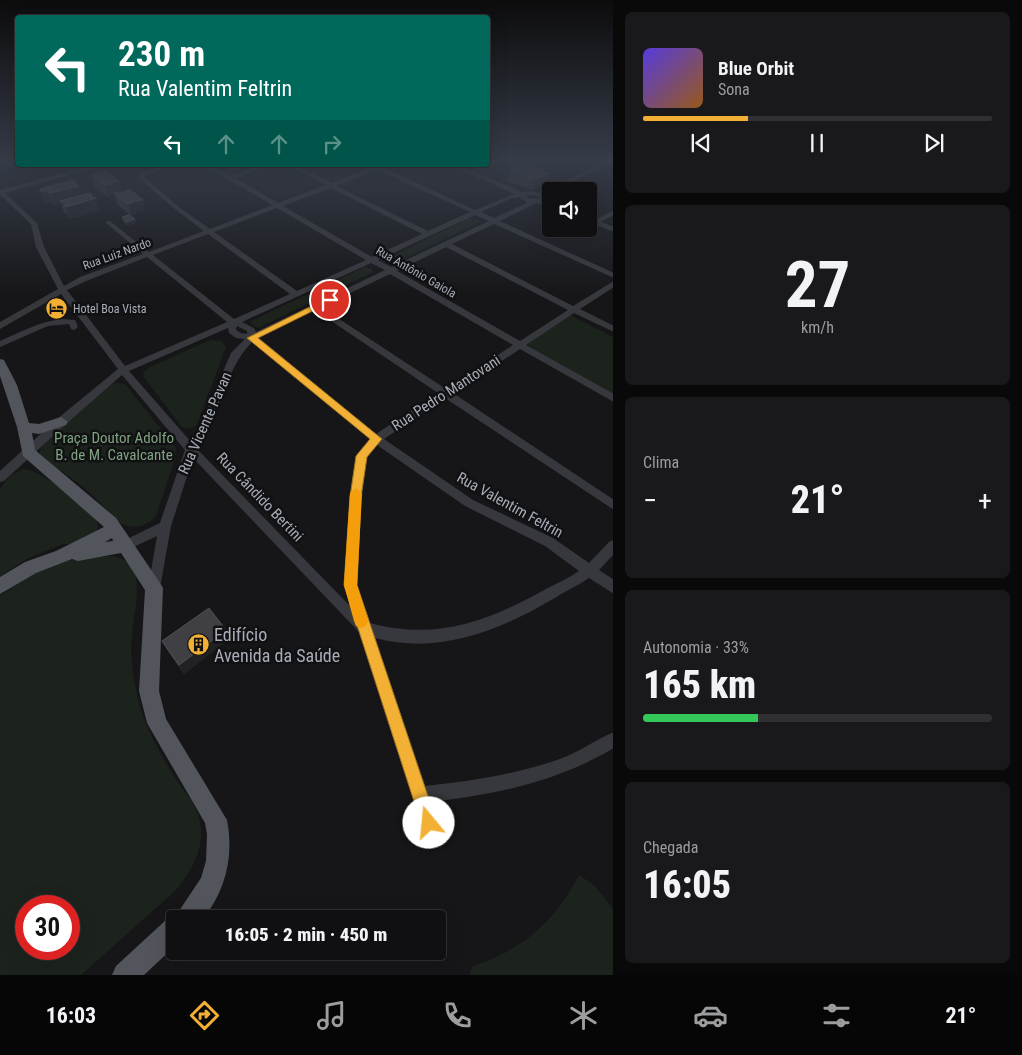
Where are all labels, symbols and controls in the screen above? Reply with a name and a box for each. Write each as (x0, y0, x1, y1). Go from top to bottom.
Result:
text: 230 m (118, 34, 205, 75)
icon: left (35, 35, 100, 100)
text: Blue Orbit (718, 57, 794, 80)
text: Rua Valentim Feltrin (118, 76, 292, 101)
text: Sona (718, 80, 750, 99)
icon: previous (687, 129, 715, 157)
icon: pause (803, 129, 831, 157)
icon: next (920, 129, 948, 157)
icon: left (159, 130, 187, 158)
icon: ahead (212, 130, 240, 158)
icon: ahead (265, 130, 293, 158)
icon: right (318, 130, 346, 158)
map controls (542, 182, 597, 237)
button: sound (542, 182, 597, 237)
street label: Rua Luiz Nardo (81, 235, 153, 273)
street label: Rua Antônio Gaiola (373, 243, 459, 301)
text: 27 (785, 247, 850, 323)
pin (309, 279, 351, 321)
icon: arrive (316, 286, 344, 314)
hotel icon: Hotel Boa Vista (45, 297, 69, 321)
place label: Hotel Boa Vista (73, 302, 147, 316)
text: km/h (801, 318, 834, 337)
street label: Rua Pedro Mantovani (388, 351, 504, 435)
street label: Rua Vicente Pavan (174, 369, 236, 477)
park label: Praça Doutor Adolfo B. de M. Cavalcante (54, 429, 174, 464)
street label: Rua Cândido Bertini (213, 449, 307, 545)
text: Clima (643, 453, 679, 472)
street label: Rua Valentim Feltrin (454, 468, 566, 542)
text: 21° (791, 478, 844, 522)
text: − (643, 484, 657, 517)
text: + (978, 484, 992, 517)
place label: Edifício Avenida da Saúde (214, 624, 340, 666)
building icon: Edifício Avenida da Saúde (186, 633, 210, 657)
text: Autonomia · 33% (643, 638, 749, 657)
text: 165 km (643, 663, 756, 707)
position arrow (402, 796, 454, 848)
text: Chegada (643, 838, 698, 857)
text: 16:05 (643, 863, 731, 907)
speed limit sign: 30 (15, 895, 80, 960)
text: 16:05 · 2 min · 450 m (225, 923, 387, 946)
icon: directions (187, 998, 222, 1033)
icon: music (314, 998, 349, 1033)
icon: phone (440, 998, 475, 1033)
icon: climate (566, 998, 601, 1033)
icon: car (693, 998, 728, 1033)
icon: filters (819, 998, 854, 1033)
text: 16:03 (46, 1003, 96, 1028)
text: 21° (945, 1003, 976, 1028)

